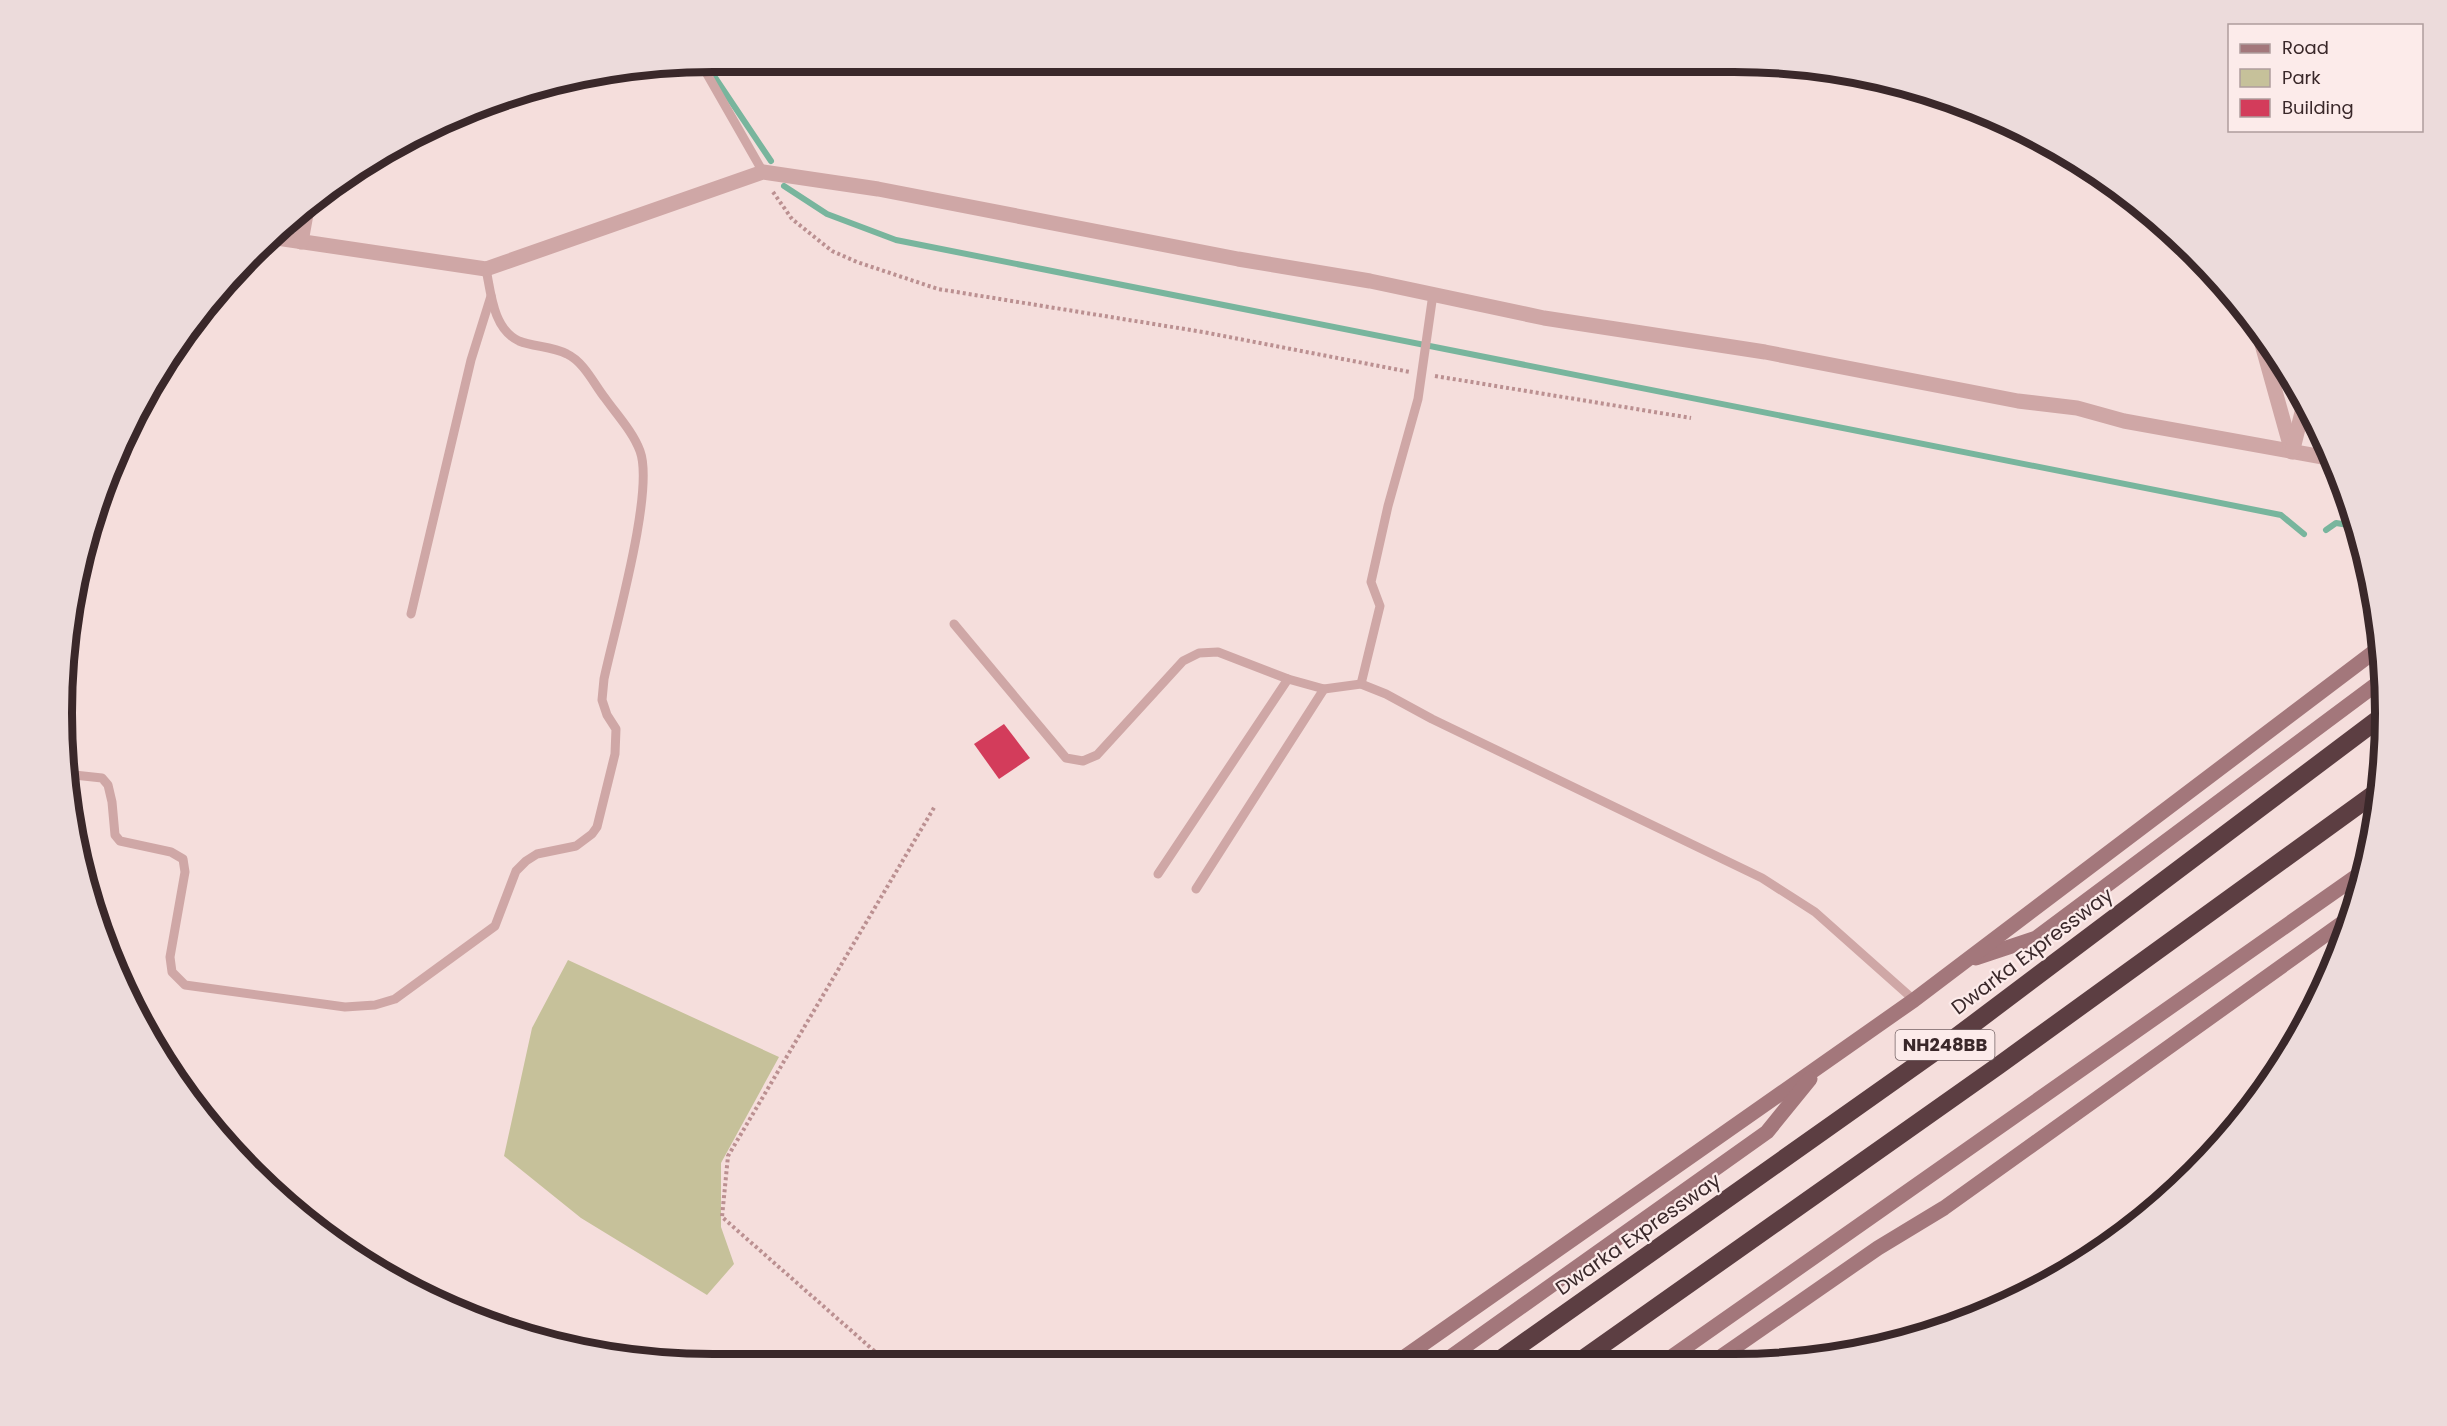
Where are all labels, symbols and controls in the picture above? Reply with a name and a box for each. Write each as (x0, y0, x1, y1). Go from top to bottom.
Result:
legend (2228, 24, 2423, 132)
text: Road (2282, 35, 2329, 60)
text: Park (2282, 65, 2321, 90)
text: Building (2282, 95, 2354, 120)
street label: Dwarka Expressway (1945, 881, 2119, 1021)
road number: NH248BB (1896, 1030, 1994, 1060)
street label: Dwarka Expressway (1550, 1166, 1726, 1302)

